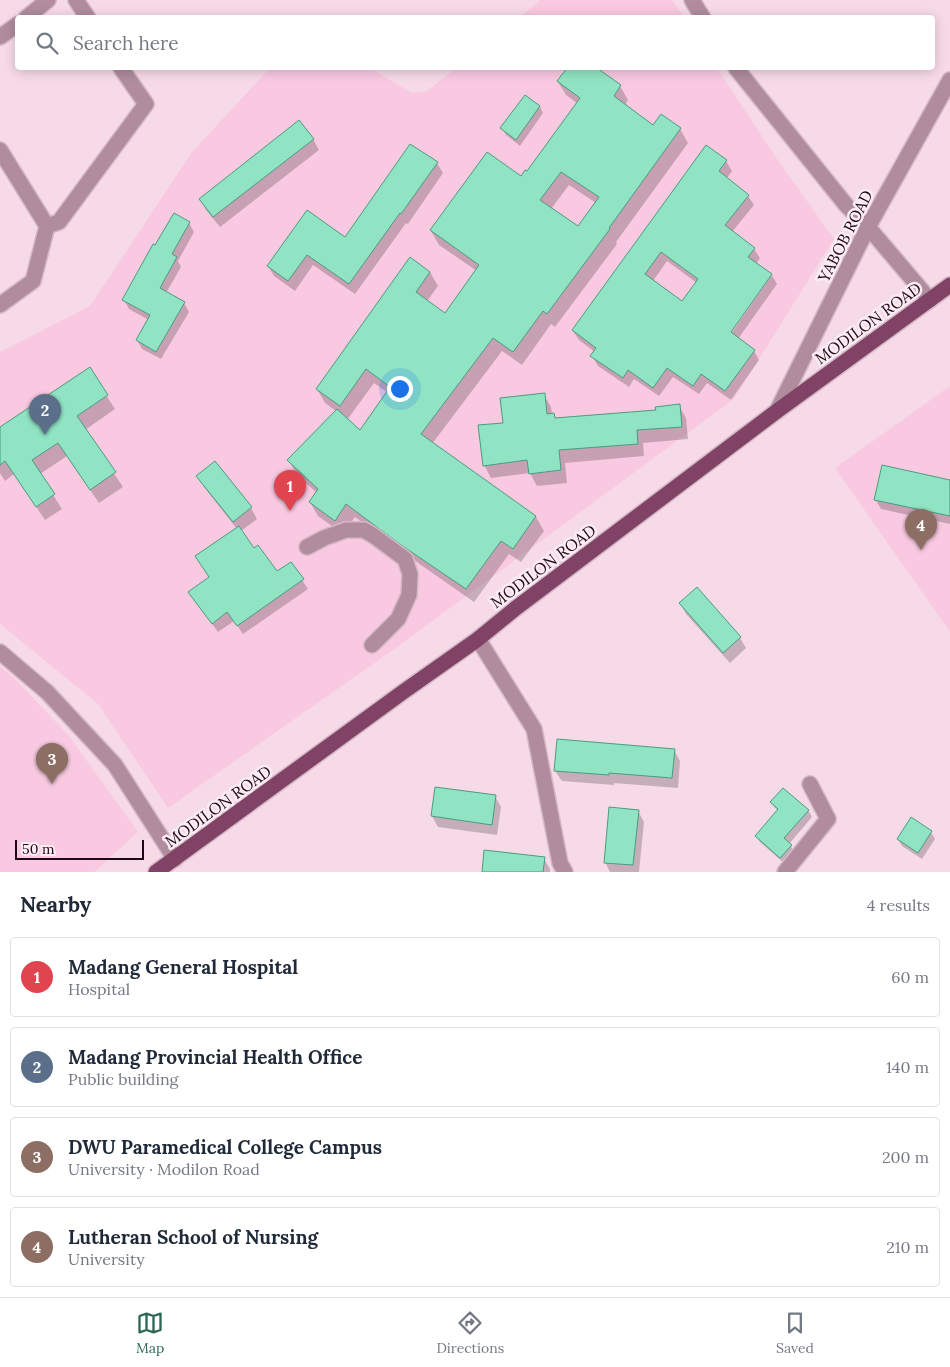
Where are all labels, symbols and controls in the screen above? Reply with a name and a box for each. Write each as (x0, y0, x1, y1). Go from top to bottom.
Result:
search box (15, 15, 935, 70)
icon: search (33, 29, 61, 57)
text: Search here (73, 31, 179, 55)
street label: YABOB ROAD (813, 187, 877, 286)
street label: MODILON ROAD (811, 278, 925, 368)
your location (387, 376, 413, 402)
pin: 2 (29, 394, 61, 435)
pin: 1 (274, 470, 306, 511)
pin: 4 (905, 509, 937, 550)
street label: MODILON ROAD (486, 520, 600, 612)
pin: 3 (36, 743, 68, 784)
street label: MODILON ROAD (161, 761, 275, 851)
scale bar (15, 837, 144, 860)
text: 50 m (22, 840, 55, 858)
text: Nearby (20, 891, 91, 918)
text: 4 results (867, 895, 930, 915)
text: Madang General Hospital (68, 955, 298, 979)
text: 1 (34, 967, 40, 987)
text: 60 m (891, 967, 929, 987)
text: Hospital (68, 979, 130, 999)
text: Madang Provincial Health Office (68, 1045, 362, 1069)
text: 2 (33, 1057, 41, 1077)
text: 140 m (886, 1057, 929, 1077)
text: Public building (68, 1069, 178, 1089)
text: DWU Paramedical College Campus (68, 1135, 382, 1159)
text: 3 (33, 1147, 41, 1167)
text: 200 m (882, 1147, 929, 1167)
text: University · Modilon Road (68, 1159, 260, 1179)
text: Lutheran School of Nursing (68, 1225, 318, 1249)
text: 4 (33, 1237, 41, 1257)
text: 210 m (886, 1237, 929, 1257)
text: University (68, 1249, 145, 1269)
tab: Map (136, 1309, 164, 1357)
tab: Directions (436, 1309, 504, 1357)
tab: Saved (776, 1309, 814, 1357)

